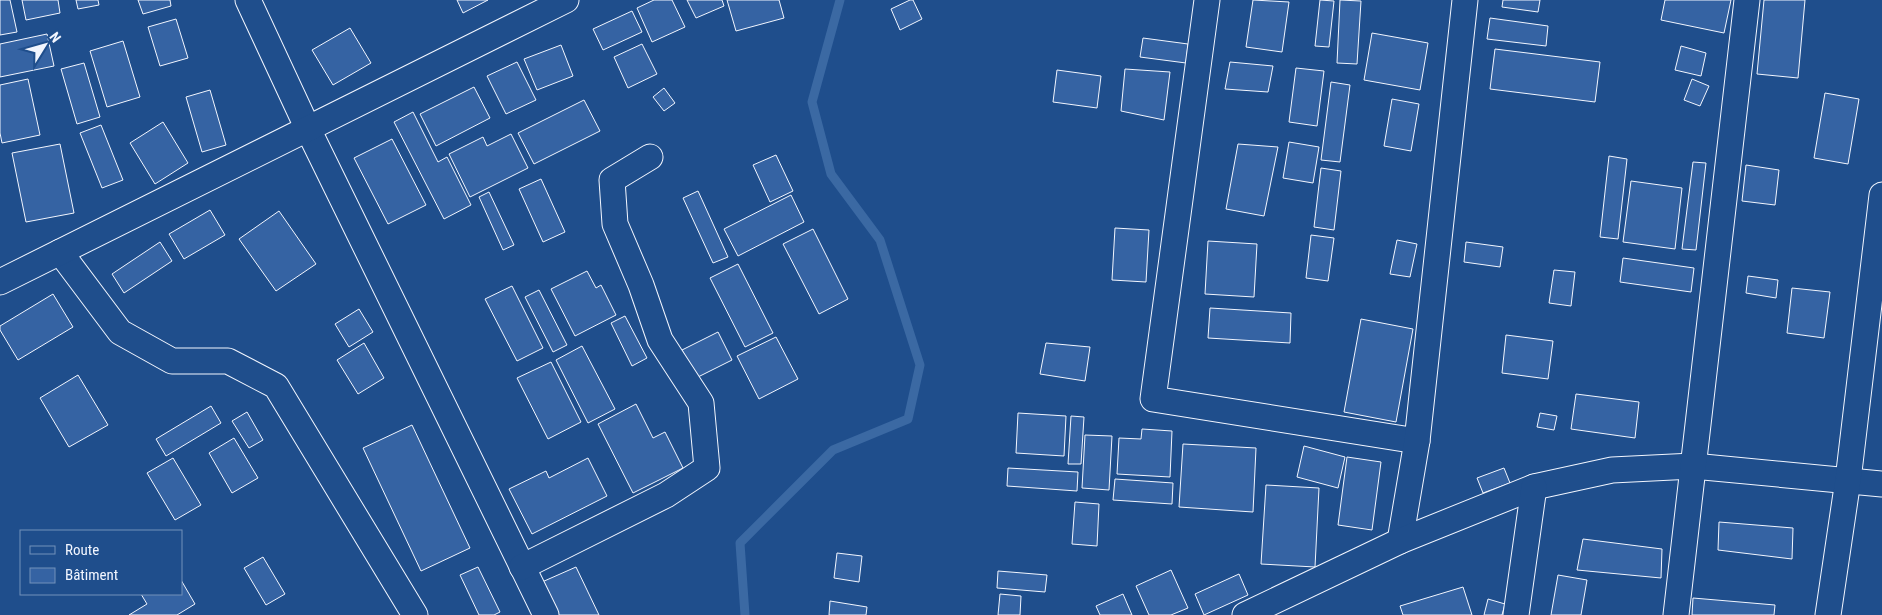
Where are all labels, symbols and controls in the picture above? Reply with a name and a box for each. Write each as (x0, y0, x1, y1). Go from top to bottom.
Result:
north arrow (20, 20, 70, 70)
text: N (46, 29, 64, 45)
legend (20, 530, 182, 595)
text: Route (65, 541, 99, 559)
text: Bâtiment (65, 566, 118, 584)

